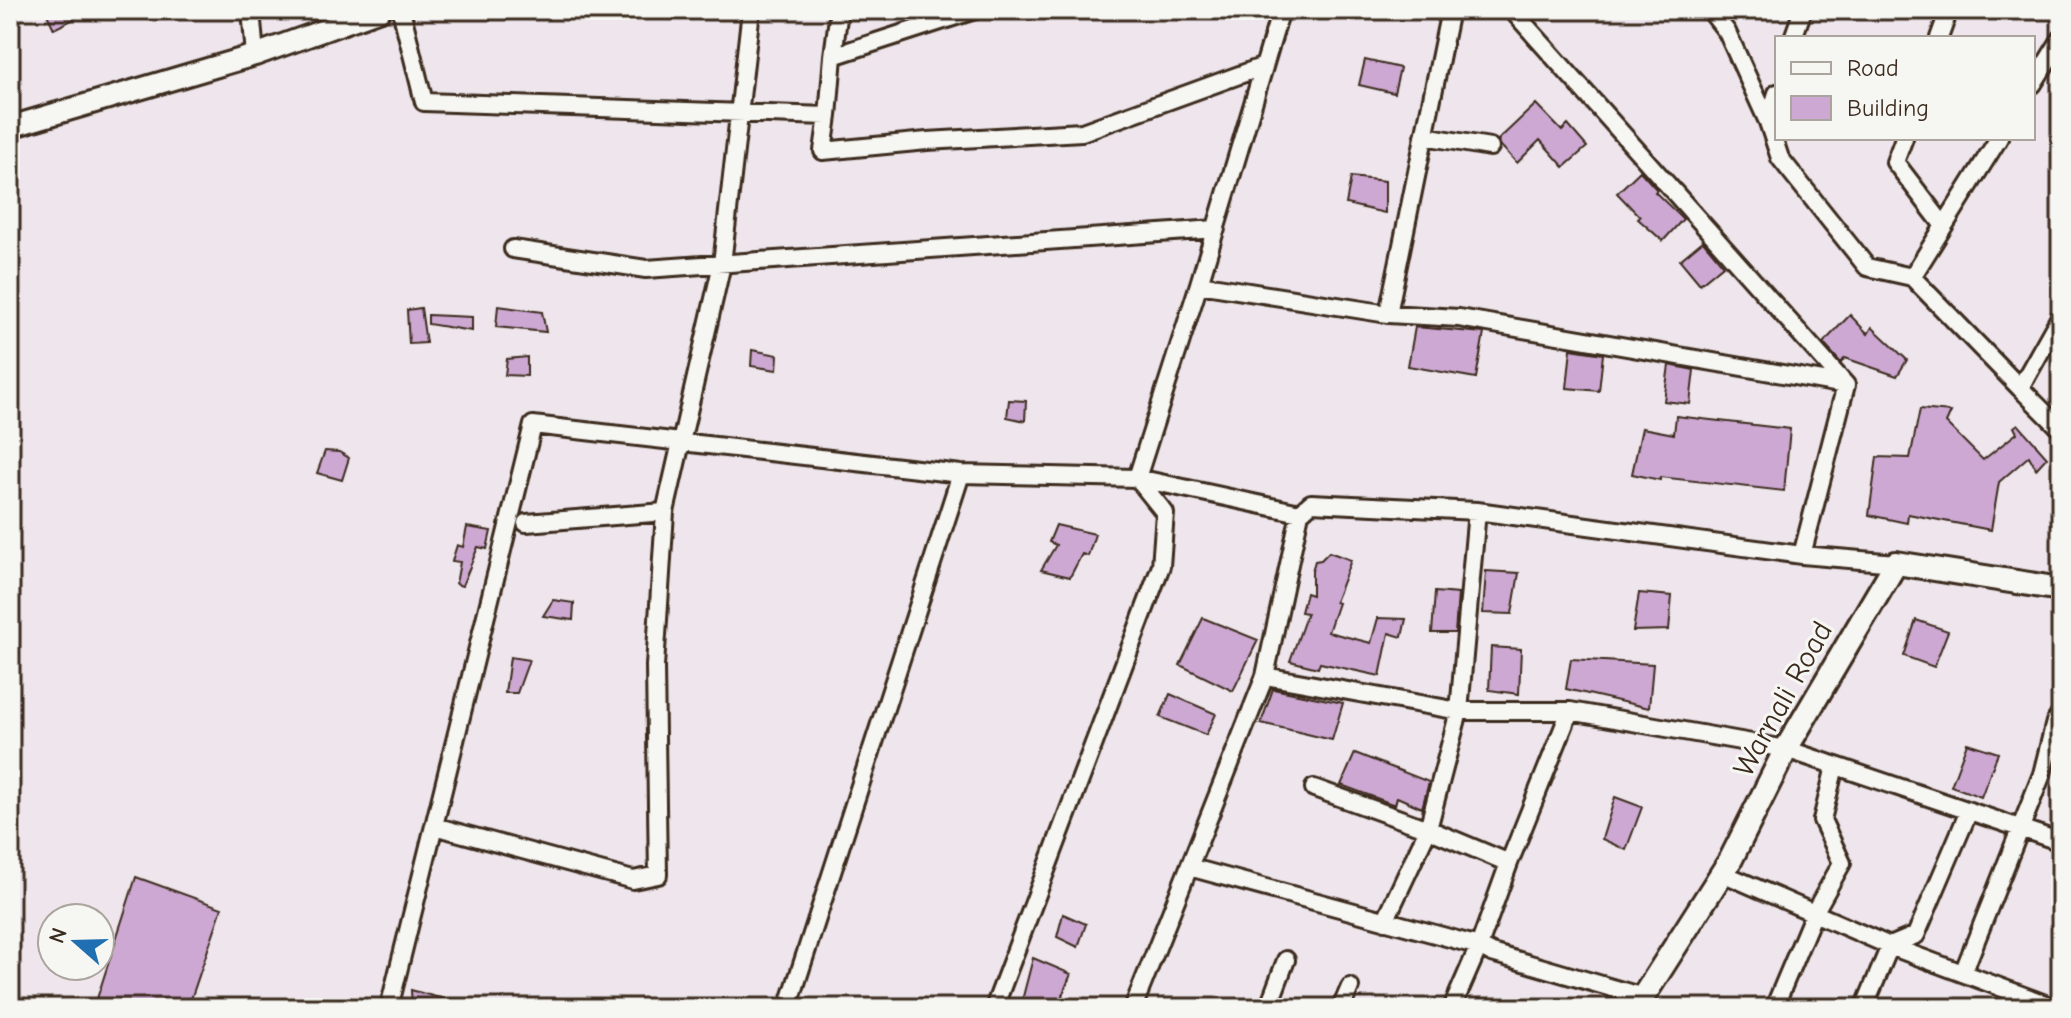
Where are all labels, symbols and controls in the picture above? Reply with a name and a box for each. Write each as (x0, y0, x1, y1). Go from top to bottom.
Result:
legend (1775, 36, 2035, 140)
text: Road (1847, 54, 1899, 82)
text: Building (1847, 94, 1929, 122)
street label: Warnali Road (1726, 615, 1840, 783)
north arrow (36, 902, 116, 982)
text: N (43, 924, 73, 947)

